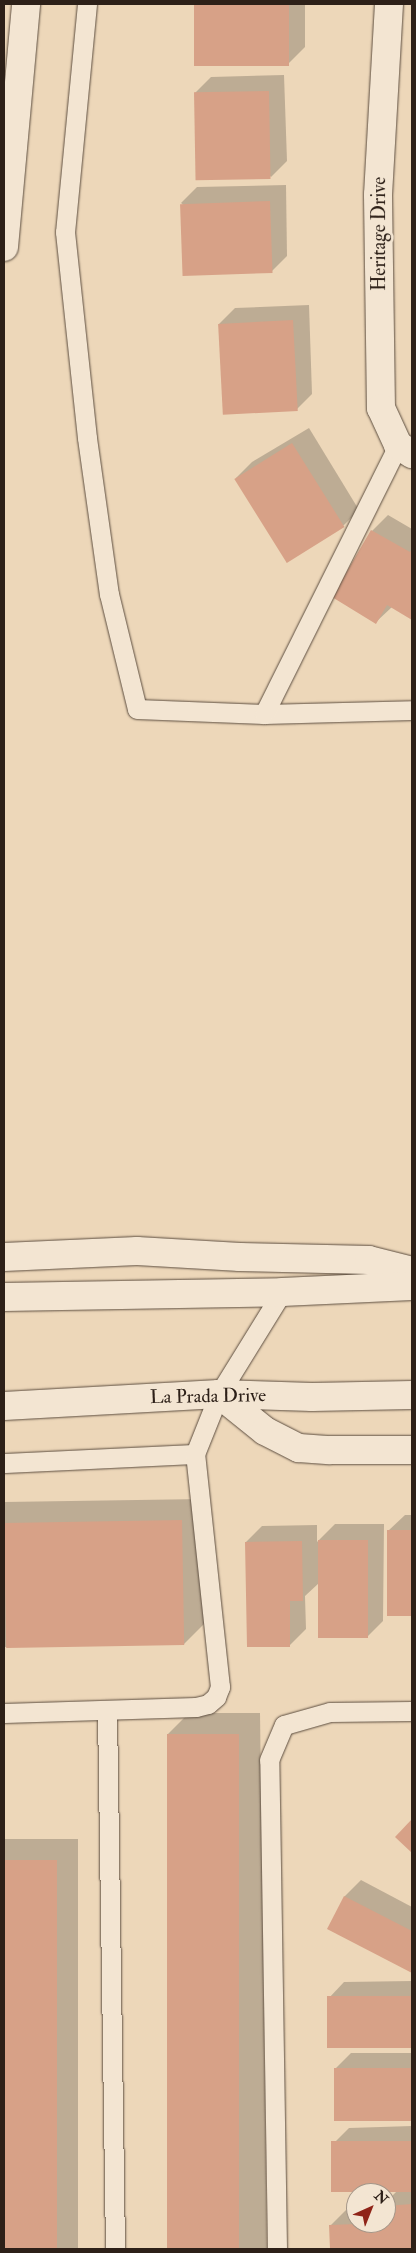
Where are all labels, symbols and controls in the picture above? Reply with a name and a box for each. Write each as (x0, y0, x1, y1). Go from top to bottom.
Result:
street label: Heritage Drive (369, 177, 391, 291)
street label: La Prada Drive (150, 1385, 266, 1409)
north arrow (346, 2183, 396, 2233)
text: N (371, 2187, 391, 2208)

